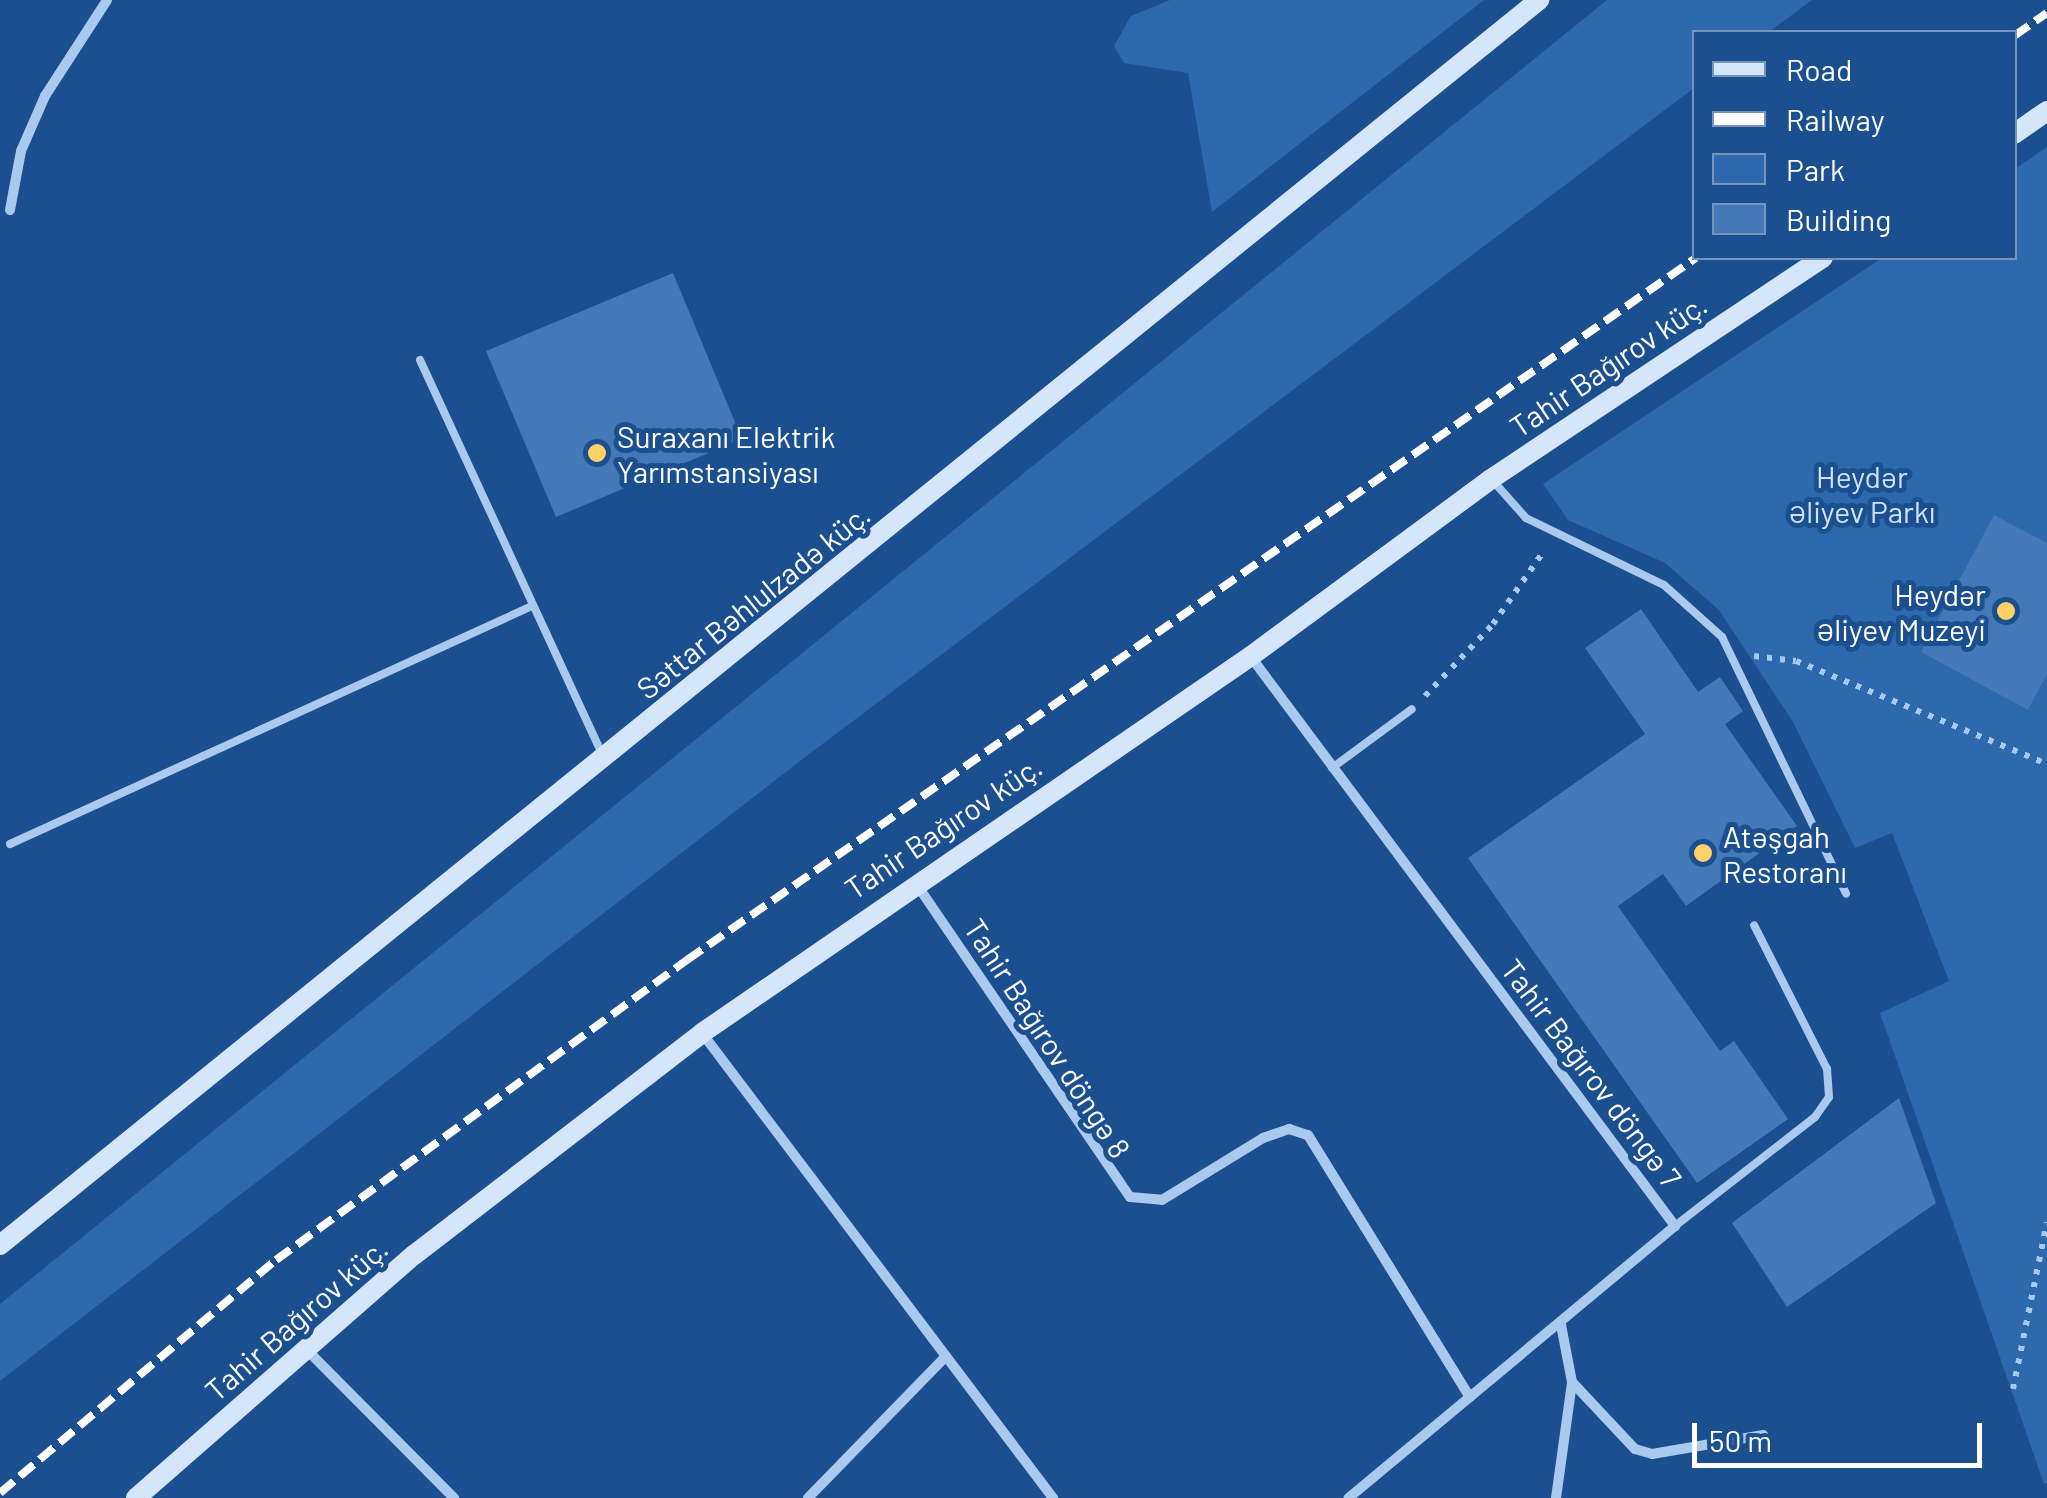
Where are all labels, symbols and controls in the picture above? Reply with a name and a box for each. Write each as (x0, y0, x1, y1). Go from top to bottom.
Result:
legend (1692, 30, 2017, 260)
text: Road (1786, 51, 1852, 87)
text: Railway (1786, 101, 1885, 137)
text: Park (1786, 151, 1845, 187)
text: Building (1786, 201, 1891, 237)
street label: Tahir Bağırov küç. (1503, 286, 1713, 444)
place label: Suraxanı Elektrik Yarımstansiyası (617, 418, 836, 488)
marker: Suraxanı Elektrik Yarımstansiyası (586, 442, 608, 464)
park label: Heydər Əliyev Parkı (1789, 458, 1935, 528)
street label: Səttar Bəhlulzadə küç. (629, 496, 877, 706)
place label: Heydər Əliyev Muzeyi (1817, 576, 1986, 646)
marker: Heydər Əliyev Muzeyi (1995, 600, 2017, 622)
street label: Tahir Bağırov küç. (838, 748, 1048, 906)
place label: Atəşgah Restoranı (1723, 818, 1847, 888)
marker: Atəşgah Restoranı (1692, 842, 1714, 864)
street label: Tahir Bağırov döngə 8 (957, 912, 1139, 1164)
street label: Tahir Bağırov döngə 7 (1494, 952, 1690, 1194)
street label: Tahir Bağırov küç. (197, 1230, 395, 1408)
scale bar (1697, 1403, 1987, 1465)
text: 50 m (1709, 1422, 1772, 1458)

